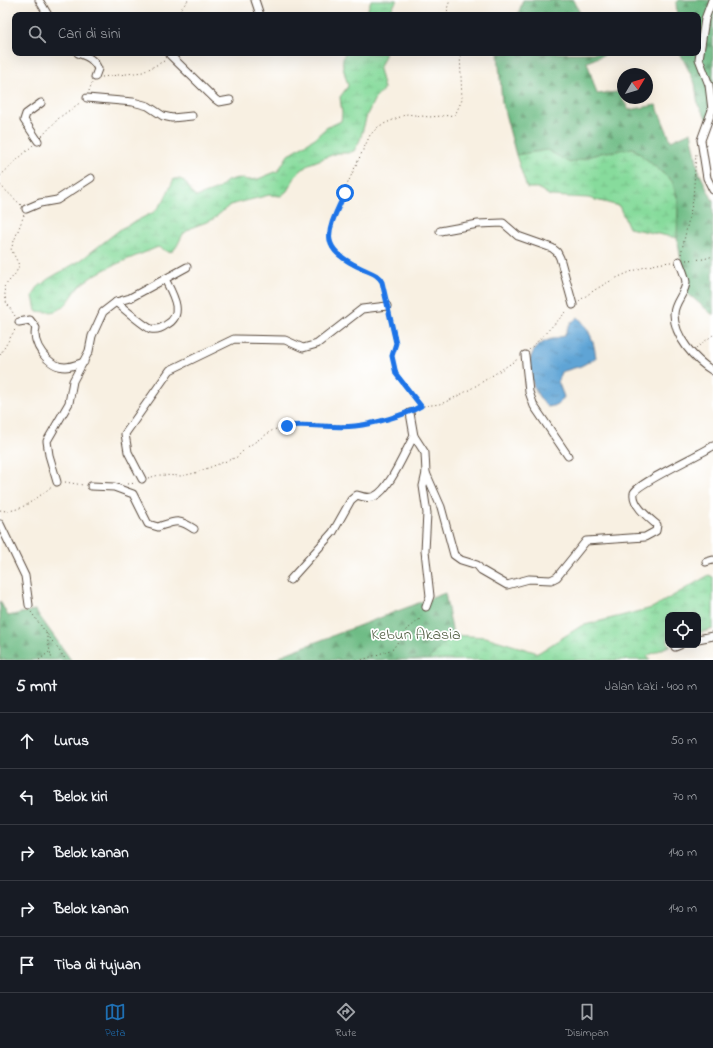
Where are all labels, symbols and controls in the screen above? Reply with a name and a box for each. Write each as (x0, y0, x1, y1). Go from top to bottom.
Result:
search box (12, 12, 701, 56)
icon: search (26, 23, 48, 45)
text: Cari di sini (58, 23, 121, 45)
north arrow (617, 68, 653, 104)
route start (336, 184, 354, 202)
route end (278, 417, 296, 435)
map controls (665, 612, 701, 648)
button: locate (665, 612, 701, 648)
park label: Kebun Akasia (371, 623, 461, 647)
text: 5 mnt (16, 674, 57, 699)
text: Jalan kaki · 400 m (605, 677, 697, 696)
icon: ahead (16, 730, 38, 752)
text: Lurus (54, 730, 89, 752)
text: 50 m (671, 731, 697, 750)
icon: left (16, 786, 38, 808)
text: Belok kiri (54, 786, 108, 808)
text: 70 m (673, 787, 697, 806)
icon: right (16, 842, 38, 864)
text: Belok kanan (54, 842, 129, 864)
text: 140 m (669, 843, 697, 862)
icon: right (16, 898, 38, 920)
text: Belok kanan (54, 898, 129, 920)
text: 140 m (669, 899, 697, 918)
icon: arrive (16, 954, 38, 976)
text: Tiba di tujuan (54, 954, 141, 976)
tab: Peta (104, 1001, 126, 1041)
tab: Rute (335, 1001, 357, 1041)
tab: Disimpan (565, 1001, 609, 1041)

